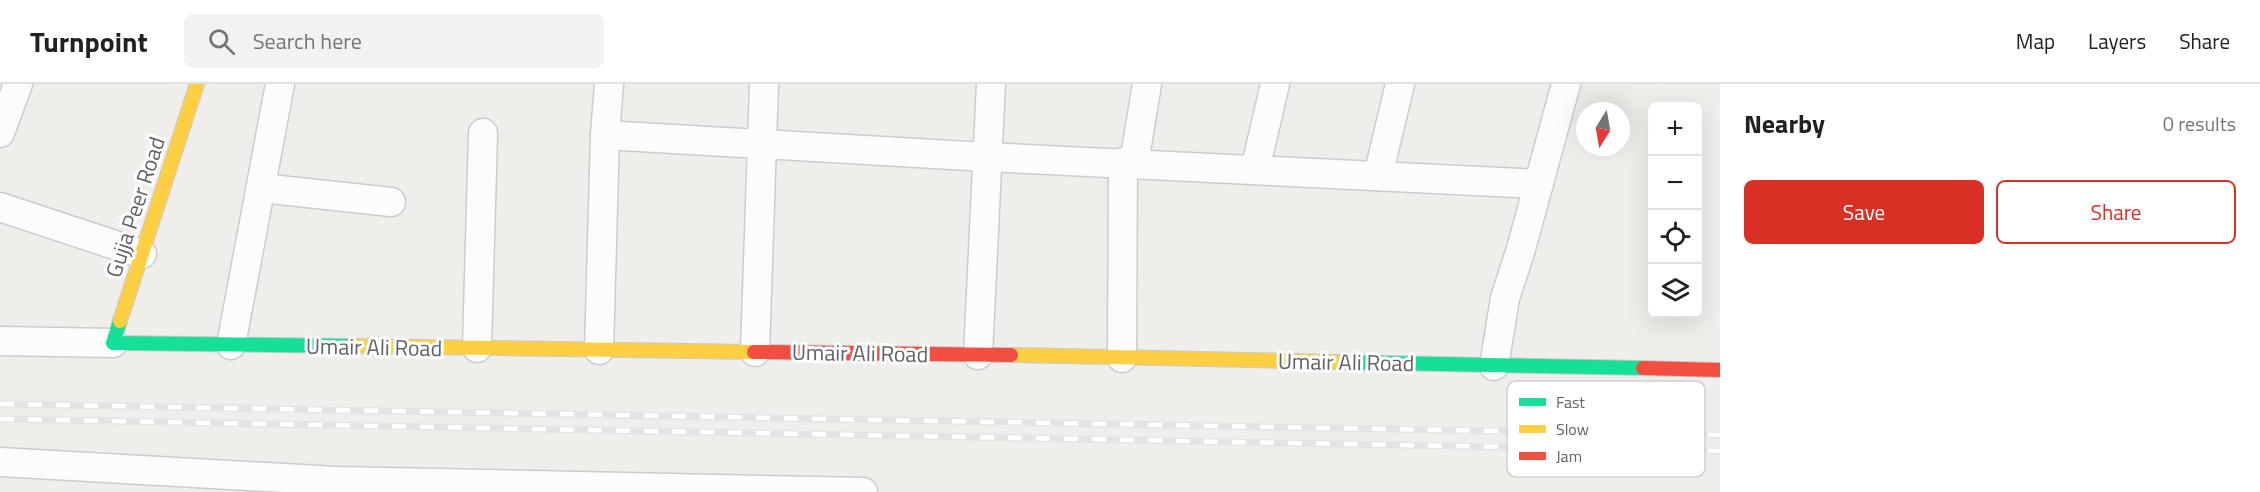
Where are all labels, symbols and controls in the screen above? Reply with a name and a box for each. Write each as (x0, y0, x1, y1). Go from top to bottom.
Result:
search box (184, 14, 604, 68)
text: Turnpoint (30, 20, 148, 63)
text: Search here (253, 24, 362, 58)
icon: search (205, 25, 238, 58)
text: Map (2016, 25, 2055, 57)
text: Layers (2088, 25, 2146, 57)
text: Share (2179, 25, 2230, 57)
north arrow (1576, 102, 1630, 156)
map controls (1648, 102, 1702, 318)
button: + (1648, 102, 1702, 156)
text: Nearby (1744, 104, 1825, 143)
text: 0 results (2163, 108, 2236, 139)
street label: Gujja Peer Road (96, 132, 174, 282)
button: − (1648, 156, 1702, 210)
button: Save (1744, 180, 1984, 244)
button: Share (1996, 180, 2236, 244)
button: locate (1648, 210, 1702, 264)
button: layers (1648, 264, 1702, 318)
street label: Umair Ali Road (306, 329, 442, 365)
street label: Umair Ali Road (792, 335, 928, 371)
street label: Umair Ali Road (1278, 344, 1414, 380)
legend (1507, 381, 1705, 477)
text: Fast (1556, 390, 1585, 414)
text: Slow (1556, 417, 1589, 441)
text: Jam (1556, 444, 1582, 468)

